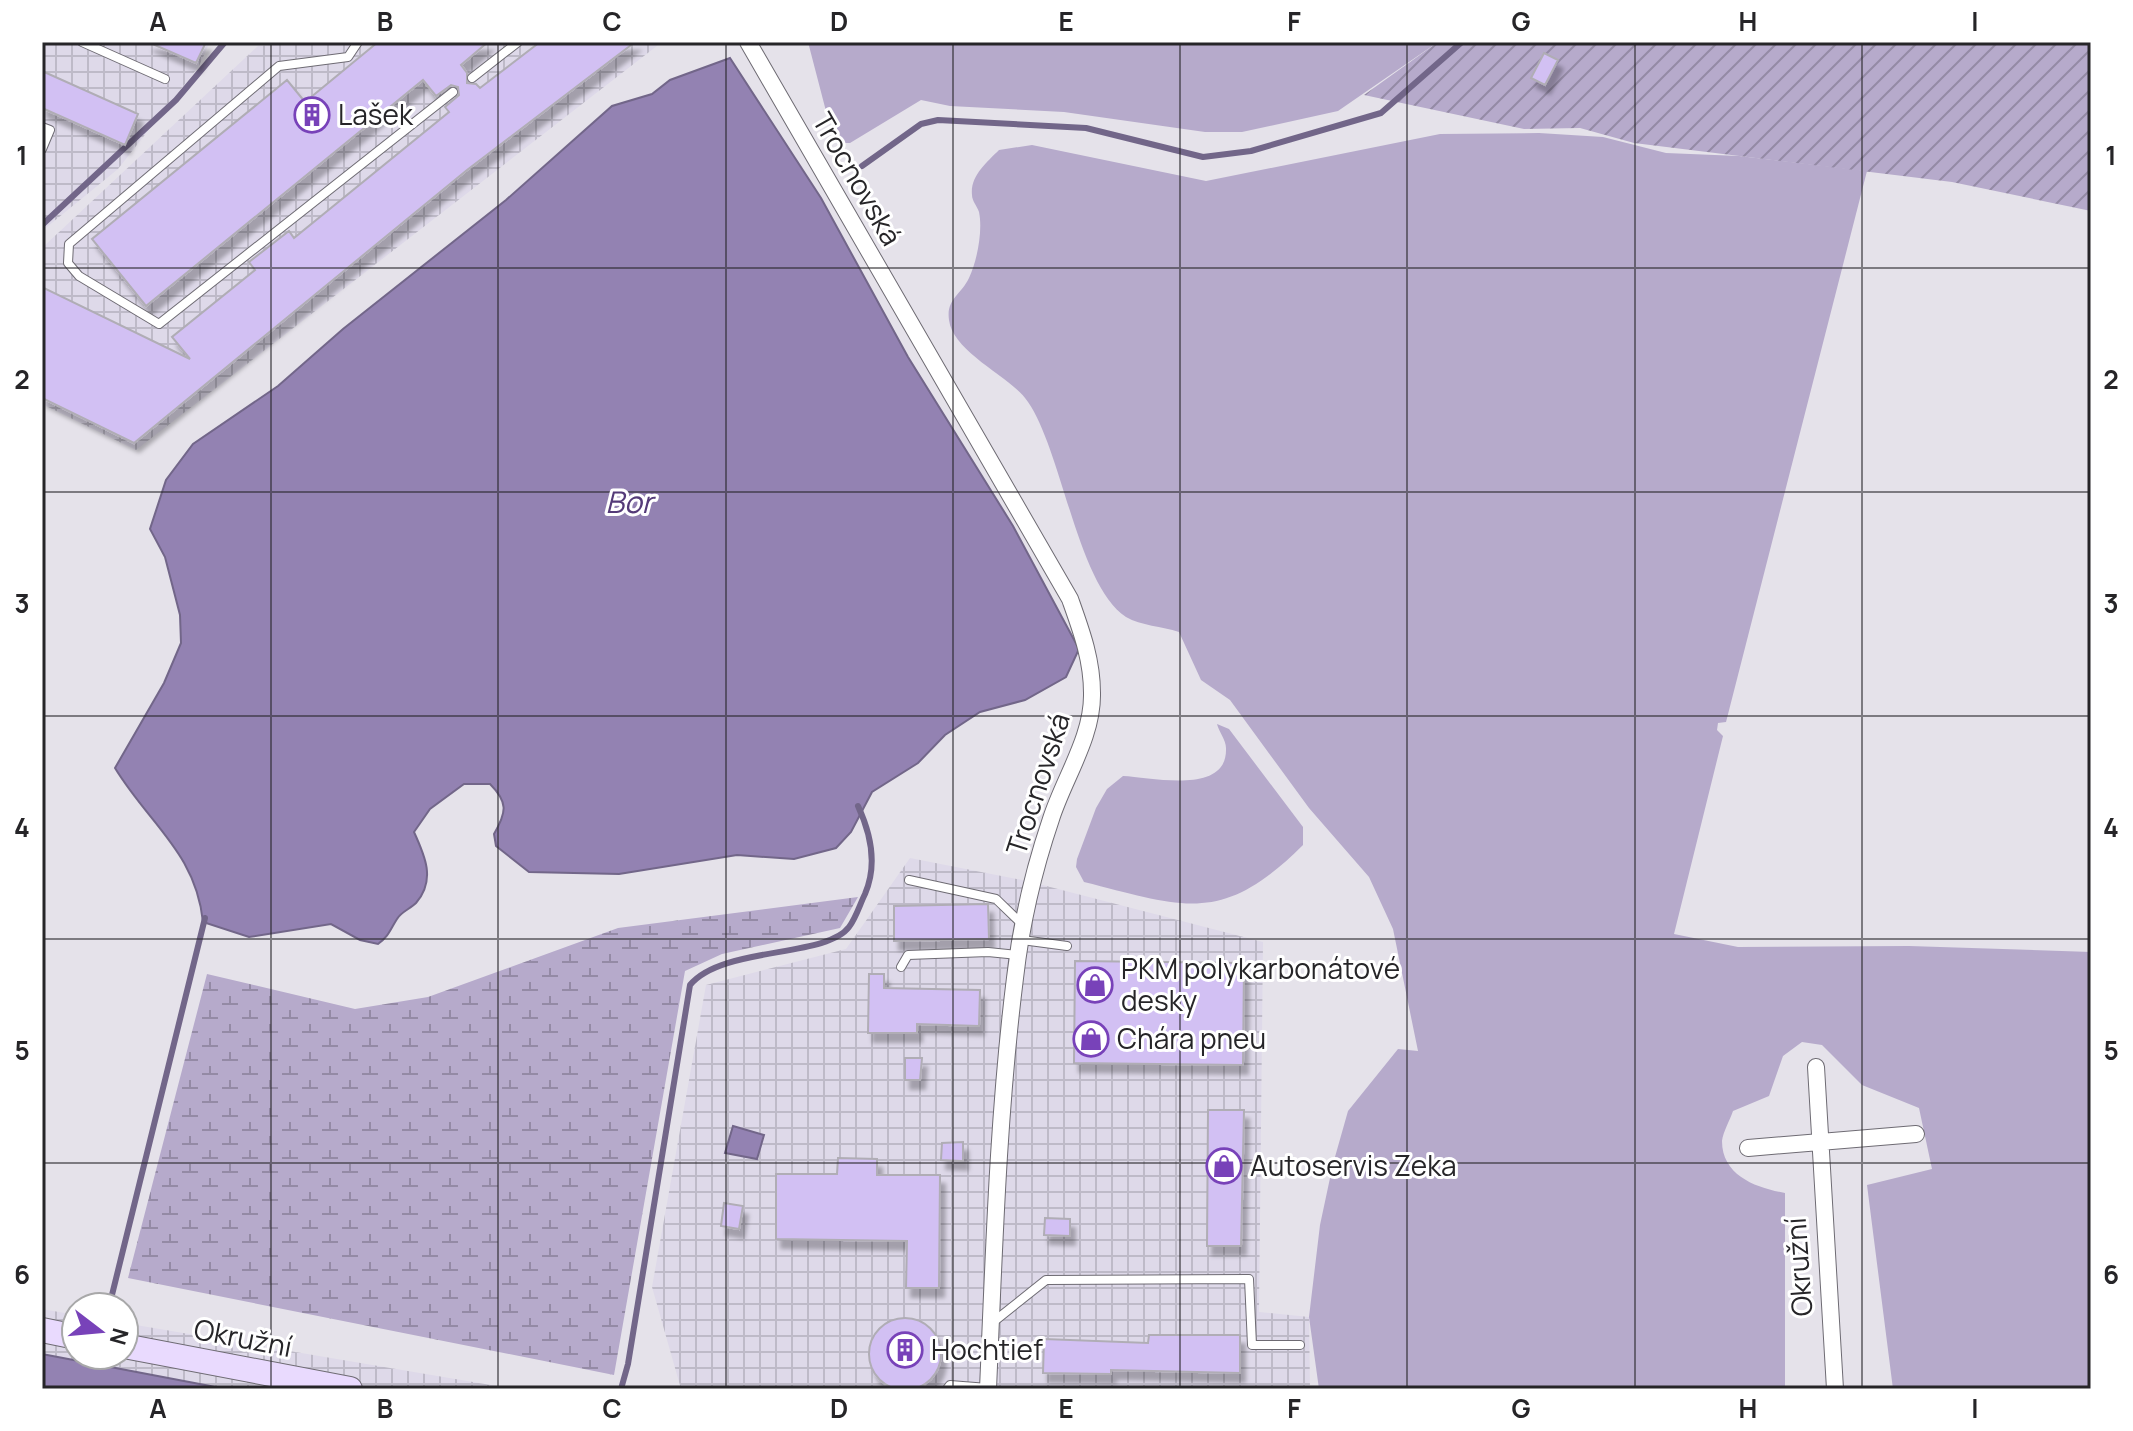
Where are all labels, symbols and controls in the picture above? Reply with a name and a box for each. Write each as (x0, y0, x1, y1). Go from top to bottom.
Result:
text: A (149, 3, 167, 39)
text: B (377, 3, 393, 39)
text: C (602, 3, 622, 39)
text: D (830, 3, 848, 39)
text: E (1058, 3, 1074, 39)
text: F (1287, 3, 1301, 39)
text: G (1511, 3, 1531, 39)
text: H (1739, 3, 1757, 39)
text: I (1971, 3, 1979, 39)
place label: Lašek (338, 95, 414, 133)
building icon: Lašek (293, 96, 331, 134)
street label: Trocnovská (805, 105, 911, 252)
text: 1 (16, 137, 28, 173)
text: 1 (2105, 137, 2117, 173)
text: 2 (14, 361, 30, 397)
text: 2 (2103, 361, 2119, 397)
water label: Bor (606, 481, 657, 522)
text: 3 (14, 585, 30, 621)
text: 3 (2103, 585, 2119, 621)
street label: Trocnovská (996, 708, 1078, 860)
text: 4 (14, 809, 30, 845)
text: 4 (2103, 809, 2119, 845)
place label: PKM polykarbonátové desky (1121, 949, 1400, 1019)
shop icon: PKM polykarbonátové desky (1076, 966, 1114, 1004)
place label: Chára pneu (1117, 1019, 1266, 1057)
shop icon: Chára pneu (1072, 1020, 1110, 1058)
text: 5 (14, 1032, 30, 1068)
text: 5 (2103, 1032, 2119, 1068)
place label: Autoservis Zeka (1250, 1146, 1457, 1184)
shop icon: Autoservis Zeka (1205, 1147, 1243, 1185)
street label: Okružní (1776, 1216, 1820, 1318)
text: 6 (14, 1256, 30, 1292)
text: 6 (2103, 1256, 2119, 1292)
north arrow (60, 1291, 140, 1371)
street label: Okružní (191, 1309, 295, 1365)
text: N (103, 1325, 136, 1348)
place label: Hochtief (931, 1330, 1043, 1368)
building icon: Hochtief (886, 1331, 924, 1369)
text: A (149, 1390, 167, 1426)
text: B (377, 1390, 393, 1426)
text: C (602, 1390, 622, 1426)
text: D (830, 1390, 848, 1426)
text: E (1058, 1390, 1074, 1426)
text: F (1287, 1390, 1301, 1426)
text: G (1511, 1390, 1531, 1426)
text: H (1739, 1390, 1757, 1426)
text: I (1971, 1390, 1979, 1426)

